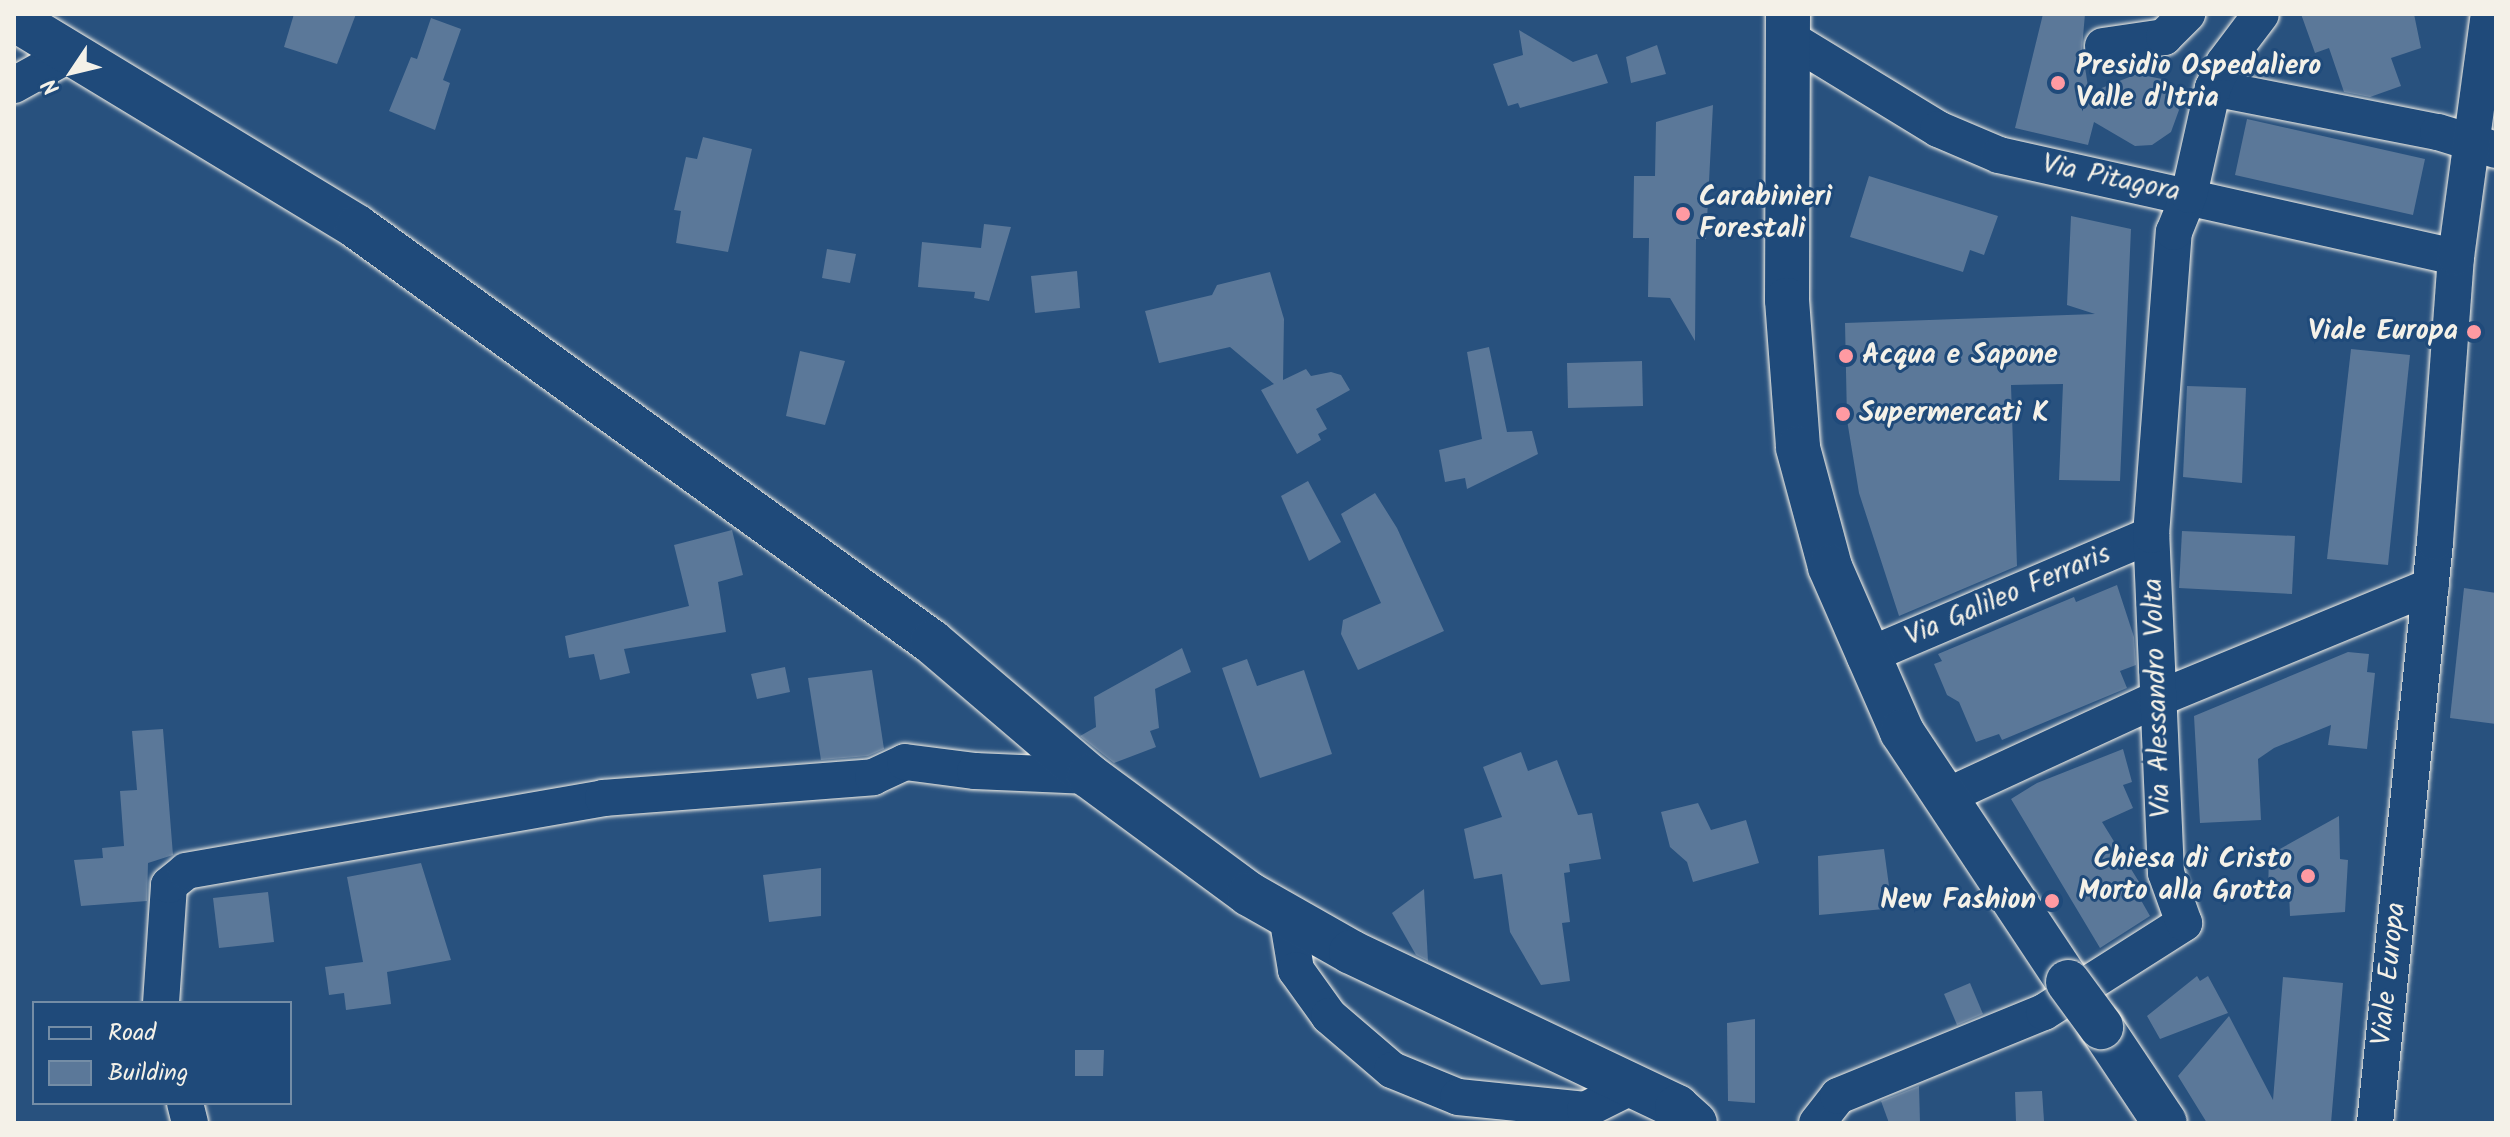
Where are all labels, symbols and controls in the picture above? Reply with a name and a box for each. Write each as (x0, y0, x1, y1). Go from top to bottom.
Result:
north arrow (32, 32, 112, 112)
place label: Presidio Ospedaliero Valle d'Itria (2076, 50, 2321, 116)
text: N (34, 70, 70, 102)
marker: Presidio Ospedaliero Valle d'Itria (2047, 72, 2069, 94)
street label: Via Pitagora (2039, 148, 2183, 210)
place label: Carabinieri Forestali (1699, 181, 1832, 247)
marker: Carabinieri Forestali (1674, 205, 1692, 223)
place label: Viale Europa (2308, 315, 2458, 349)
marker: Viale Europa (2465, 323, 2483, 341)
place label: Acqua e Sapone (1862, 339, 2058, 373)
marker: Acqua e Sapone (1837, 347, 1855, 365)
place label: Supermercati K (1859, 397, 2049, 431)
marker: Supermercati K (1834, 405, 1852, 423)
street label: Via Galileo Ferraris (1900, 538, 2116, 654)
street label: Via Alessandro Volta (2137, 578, 2179, 818)
place label: Chiesa di Cristo Morto alla Grotta (2078, 843, 2292, 909)
marker: Chiesa di Cristo Morto alla Grotta (2299, 867, 2317, 885)
place label: New Fashion (1880, 884, 2036, 918)
marker: New Fashion (2043, 892, 2061, 910)
street label: Viale Europa (2366, 901, 2414, 1047)
legend (32, 1001, 292, 1105)
text: Road (108, 1014, 156, 1053)
text: Building (108, 1054, 188, 1093)

